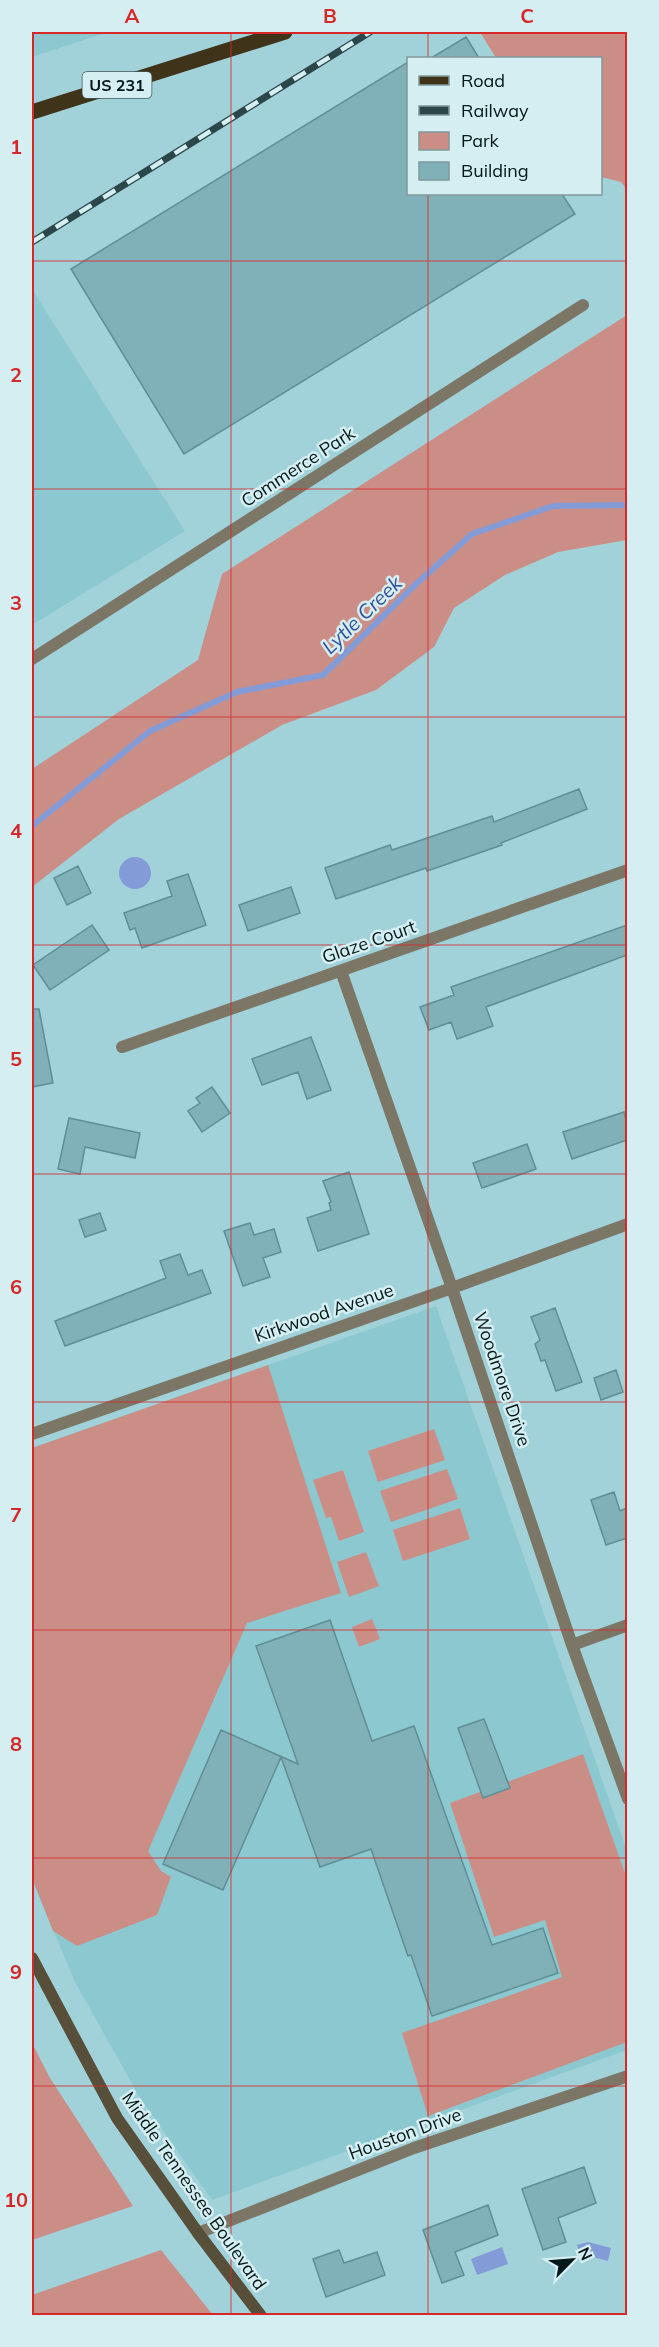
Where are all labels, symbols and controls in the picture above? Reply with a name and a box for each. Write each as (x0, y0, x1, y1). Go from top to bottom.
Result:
text: A (125, 3, 140, 28)
text: B (323, 3, 337, 28)
text: C (520, 3, 534, 28)
legend (407, 57, 602, 195)
text: Road (461, 69, 505, 92)
road number: US 231 (82, 72, 152, 98)
text: Railway (461, 99, 529, 122)
text: Park (461, 129, 500, 152)
text: 1 (10, 134, 22, 159)
text: Building (461, 159, 529, 182)
text: 2 (10, 362, 22, 387)
street label: Commerce Park (237, 421, 359, 512)
water label: Lytle Creek (316, 570, 407, 659)
text: 3 (10, 590, 22, 615)
text: 4 (10, 818, 22, 843)
street label: Glaze Court (319, 915, 419, 968)
text: 5 (10, 1046, 22, 1071)
text: 6 (10, 1274, 22, 1299)
street label: Kirkwood Avenue (251, 1278, 396, 1347)
street label: Woodmore Drive (469, 1309, 536, 1449)
text: 7 (10, 1502, 22, 1527)
text: 8 (10, 1731, 22, 1756)
text: 9 (10, 1959, 22, 1984)
street label: Middle Tennessee Boulevard (117, 2087, 272, 2294)
street label: Houston Drive (345, 2102, 464, 2165)
text: 10 (4, 2187, 28, 2212)
north arrow (542, 2230, 602, 2290)
text: N (574, 2244, 597, 2263)

